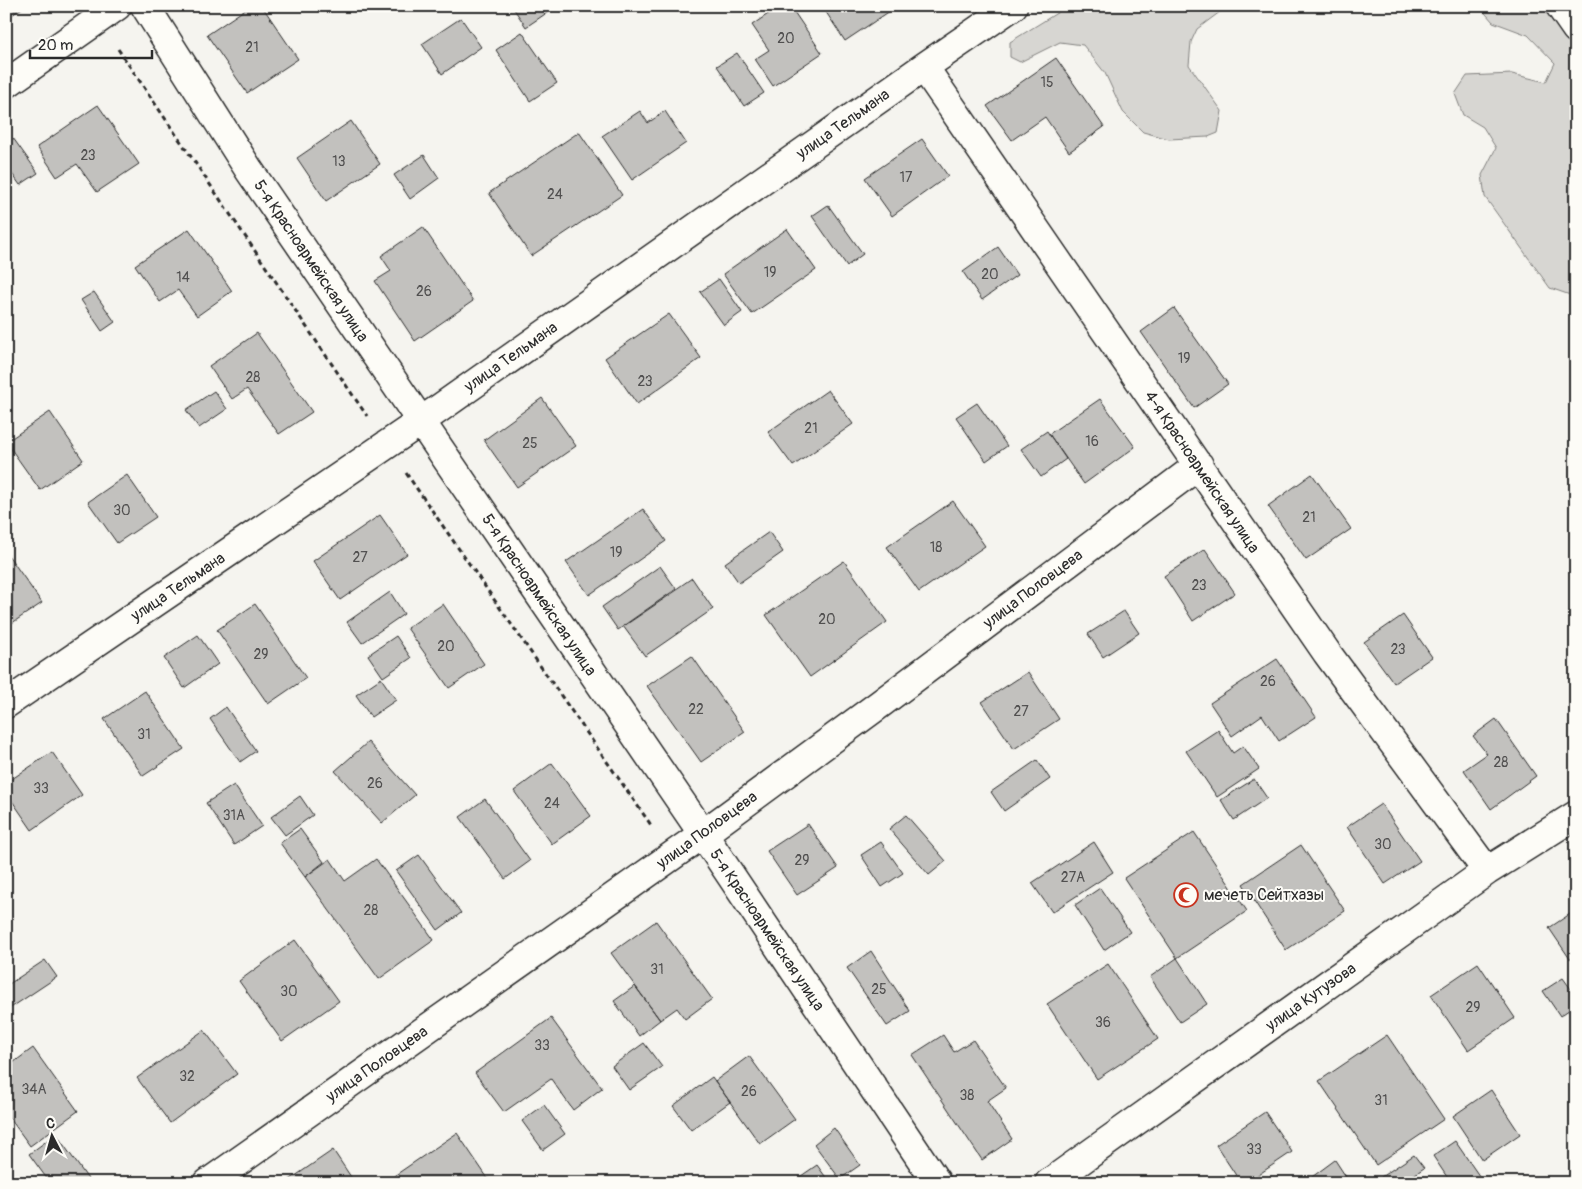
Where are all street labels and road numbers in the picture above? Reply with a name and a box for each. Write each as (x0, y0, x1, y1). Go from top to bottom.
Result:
street label: улица Тельмана (792, 84, 893, 164)
street label: 5-я Красноармейская улица (249, 176, 373, 346)
street label: улица Тельмана (460, 317, 561, 397)
street label: 4-я Красноармейская улица (1140, 387, 1264, 557)
street label: 5-я Красноармейская улица (477, 510, 601, 680)
street label: улица Половцева (978, 545, 1087, 634)
street label: улица Тельмана (126, 548, 229, 626)
street label: улица Половцева (652, 787, 761, 874)
street label: 5-я Красноармейская улица (705, 845, 829, 1015)
street label: улица Кутузова (1261, 958, 1360, 1036)
street label: улица Половцева (321, 1022, 432, 1107)

